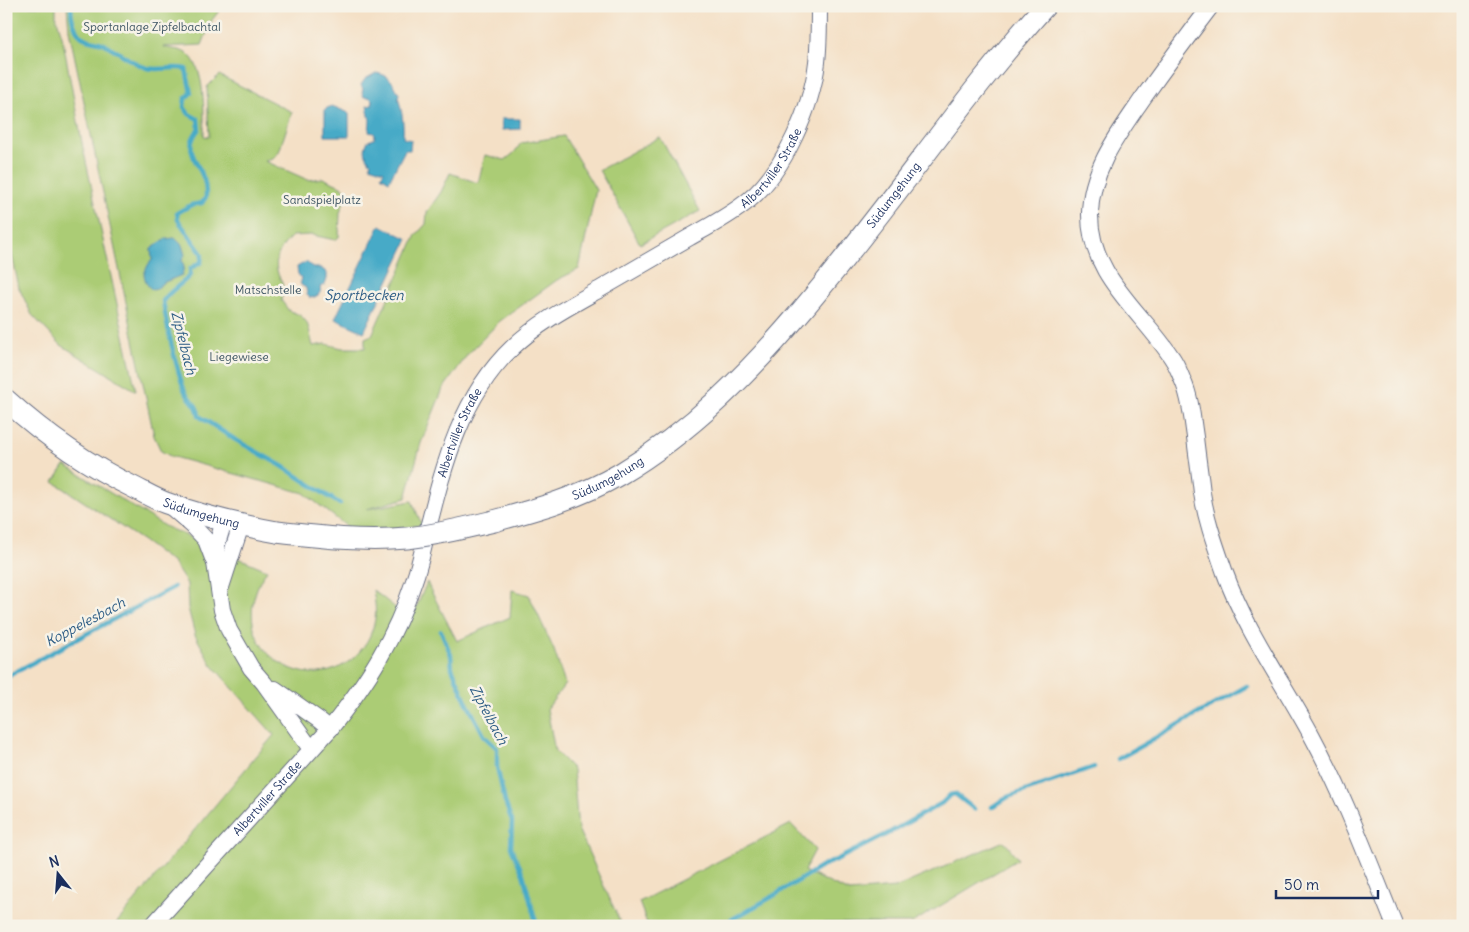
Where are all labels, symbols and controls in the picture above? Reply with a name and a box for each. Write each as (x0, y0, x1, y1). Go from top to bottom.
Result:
park label: Sportanlage Zipfelbachtal (83, 19, 221, 34)
street label: Albertviller Straße (737, 126, 804, 211)
street label: Südumgehung (863, 159, 923, 231)
park label: Sandspielplatz (283, 192, 361, 207)
park label: Matschstelle (235, 282, 301, 297)
water label: Sportbecken (324, 286, 404, 304)
water label: Zipfelbach (167, 309, 201, 377)
park label: Liegewiese (209, 349, 269, 364)
street label: Albertviller Straße (434, 385, 485, 479)
street label: Südumgehung (570, 453, 646, 503)
street label: Südumgehung (161, 495, 241, 531)
water label: Koppelesbach (42, 593, 129, 651)
water label: Zipfelbach (466, 682, 513, 749)
street label: Albertviller Straße (229, 757, 305, 839)
north arrow (32, 850, 82, 900)
text: N (47, 852, 61, 872)
scale bar (1276, 867, 1379, 899)
text: 50 m (1284, 875, 1319, 894)

